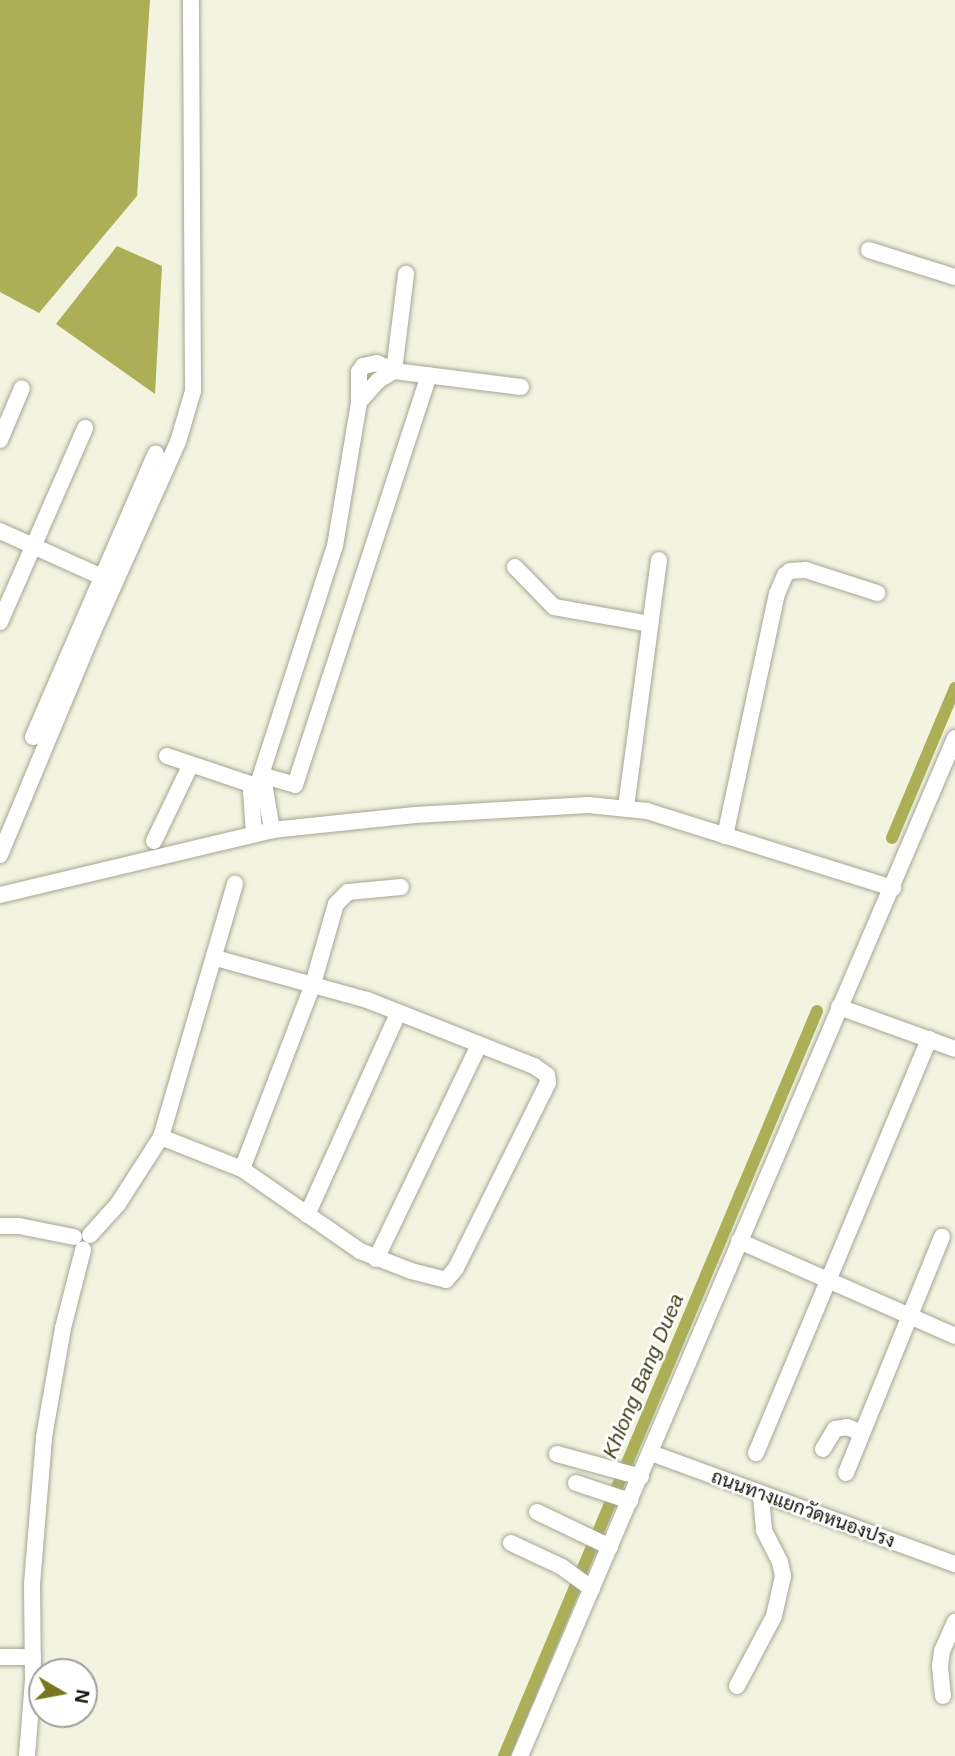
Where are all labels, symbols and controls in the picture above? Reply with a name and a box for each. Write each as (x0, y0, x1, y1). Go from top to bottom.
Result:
water label: Khlong Bang Duea (597, 1290, 689, 1462)
street label: ถนนทางแยกวัดหนองปรง (708, 1465, 898, 1553)
north arrow (28, 1658, 98, 1728)
text: N (71, 1688, 94, 1705)

